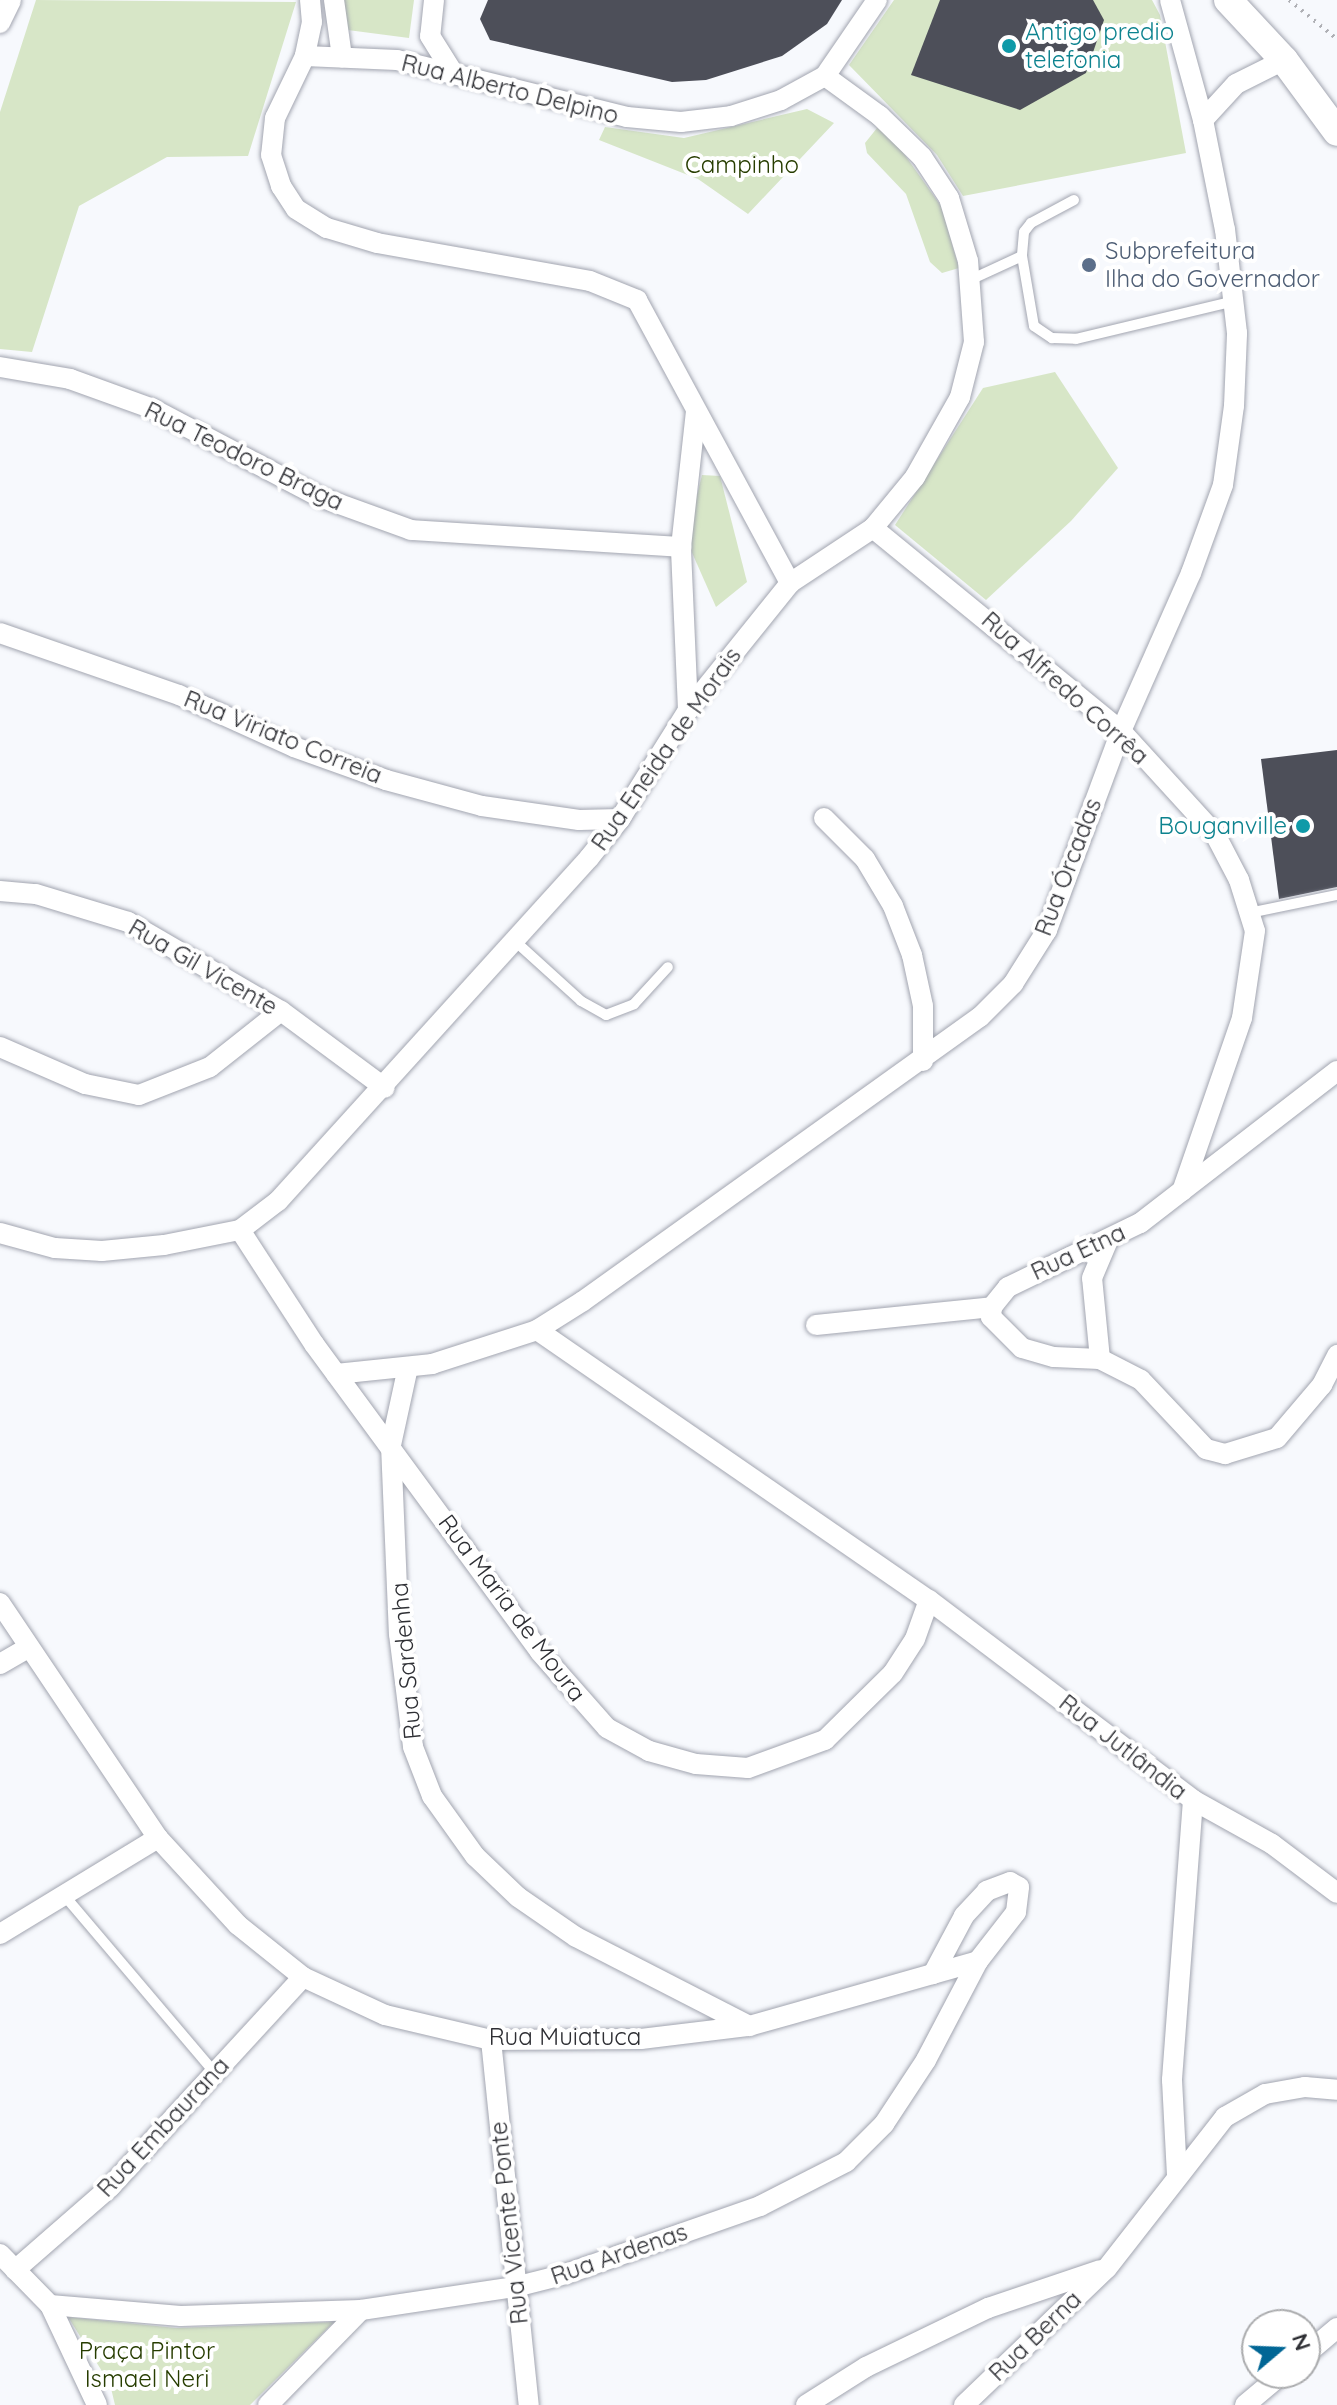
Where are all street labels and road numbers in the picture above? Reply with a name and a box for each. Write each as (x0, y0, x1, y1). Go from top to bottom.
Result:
street label: Rua Alberto Delpino (399, 48, 621, 130)
street label: Rua Teodoro Braga (140, 395, 348, 517)
street label: Rua Alfredo Corrêa (976, 606, 1154, 770)
street label: Rua Eneida de Morais (585, 642, 747, 856)
street label: Rua Viriato Correia (180, 684, 386, 790)
street label: Rua Órcadas (1029, 794, 1107, 940)
street label: Rua Gil Vicente (123, 913, 283, 1021)
street label: Rua Etna (1026, 1218, 1130, 1286)
street label: Rua Maria de Moura (432, 1509, 592, 1707)
street label: Rua Sardenha (385, 1581, 427, 1741)
street label: Rua Jutlândia (1053, 1688, 1193, 1806)
street label: Rua Muiatuca (489, 2023, 641, 2051)
street label: Rua Embaurana (91, 2051, 235, 2203)
street label: Rua Vicente Ponte (484, 2120, 534, 2326)
street label: Rua Ardenas (547, 2217, 691, 2291)
street label: Rua Berna (983, 2285, 1087, 2387)

